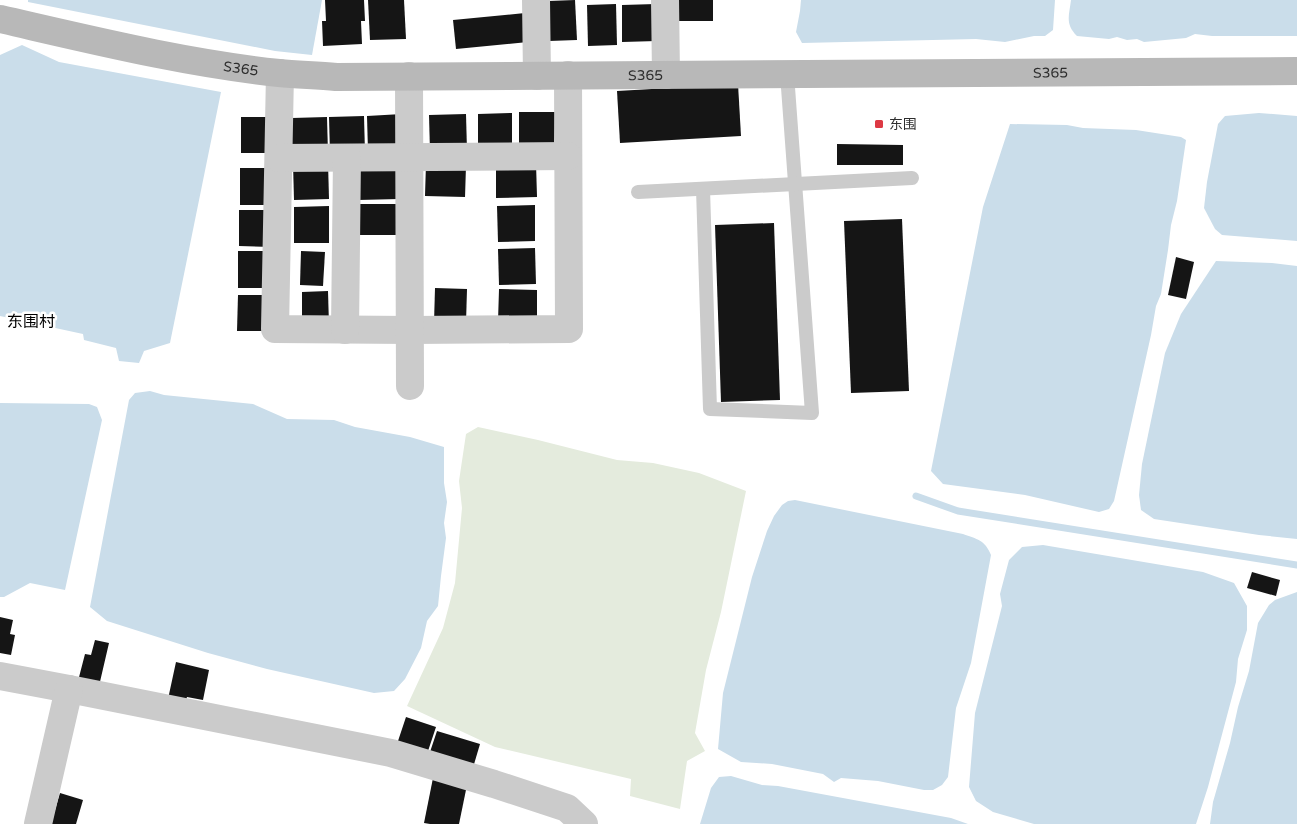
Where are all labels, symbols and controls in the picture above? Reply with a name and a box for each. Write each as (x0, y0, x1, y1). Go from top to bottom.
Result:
street label: S365 (222, 58, 259, 80)
street label: S365 (1033, 64, 1068, 82)
street label: S365 (628, 67, 663, 84)
place label: 东围 (889, 116, 917, 133)
marker: 东围 (873, 118, 885, 130)
district label: 东围村 (7, 312, 55, 332)

